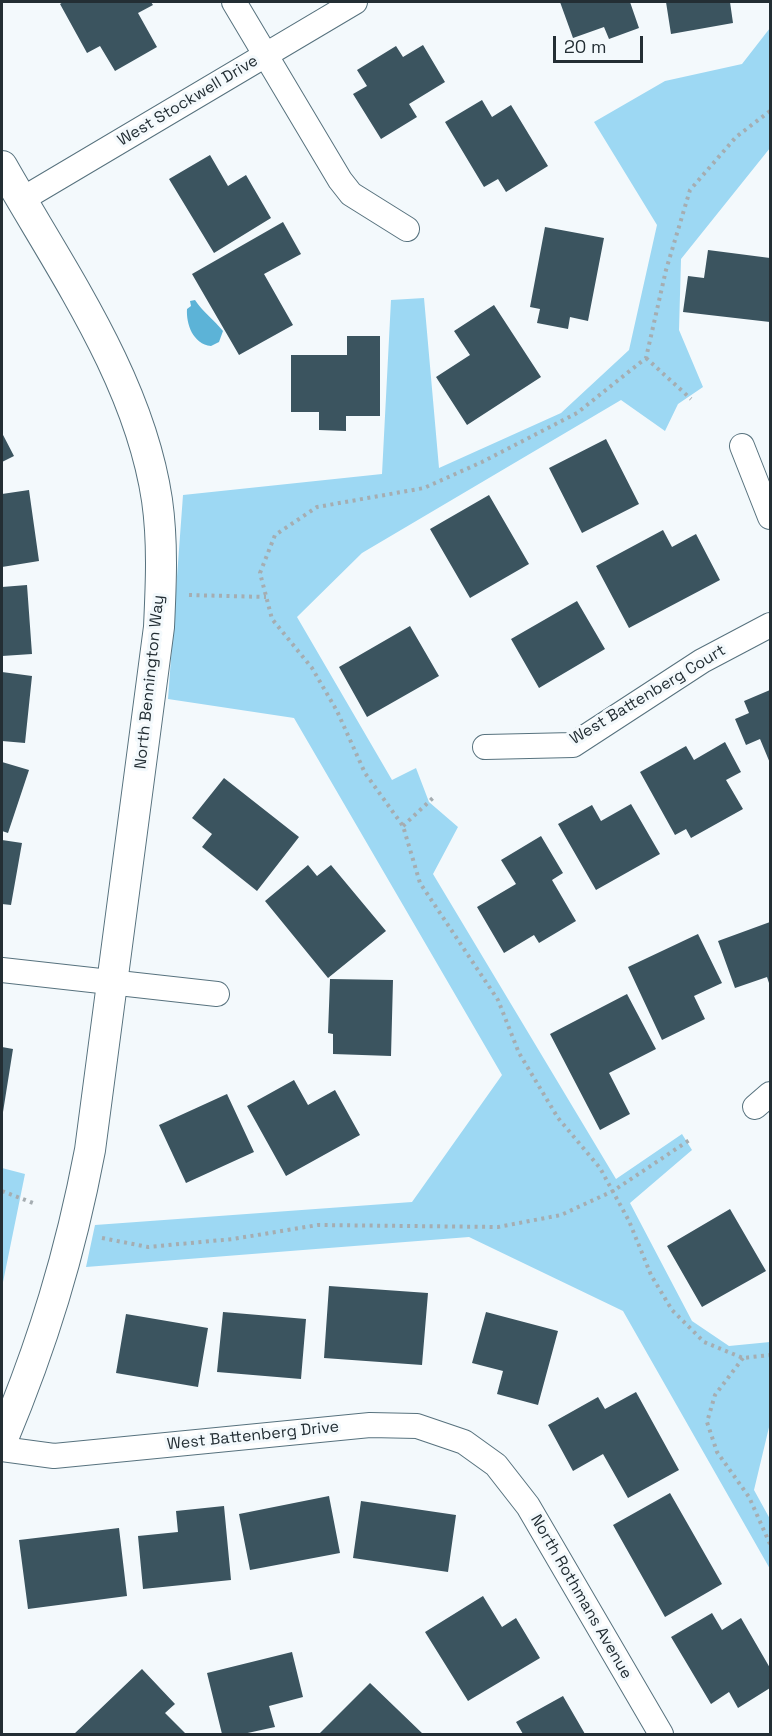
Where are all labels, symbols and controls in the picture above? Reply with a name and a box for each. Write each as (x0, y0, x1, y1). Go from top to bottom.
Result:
scale bar (556, 24, 646, 62)
text: 20 m (564, 35, 607, 58)
street label: West Stockwell Drive (114, 51, 262, 151)
street label: North Bennington Way (131, 594, 169, 770)
street label: West Battenberg Court (567, 641, 729, 749)
street label: West Battenberg Drive (166, 1417, 340, 1455)
street label: North Rothmans Avenue (526, 1511, 636, 1683)

